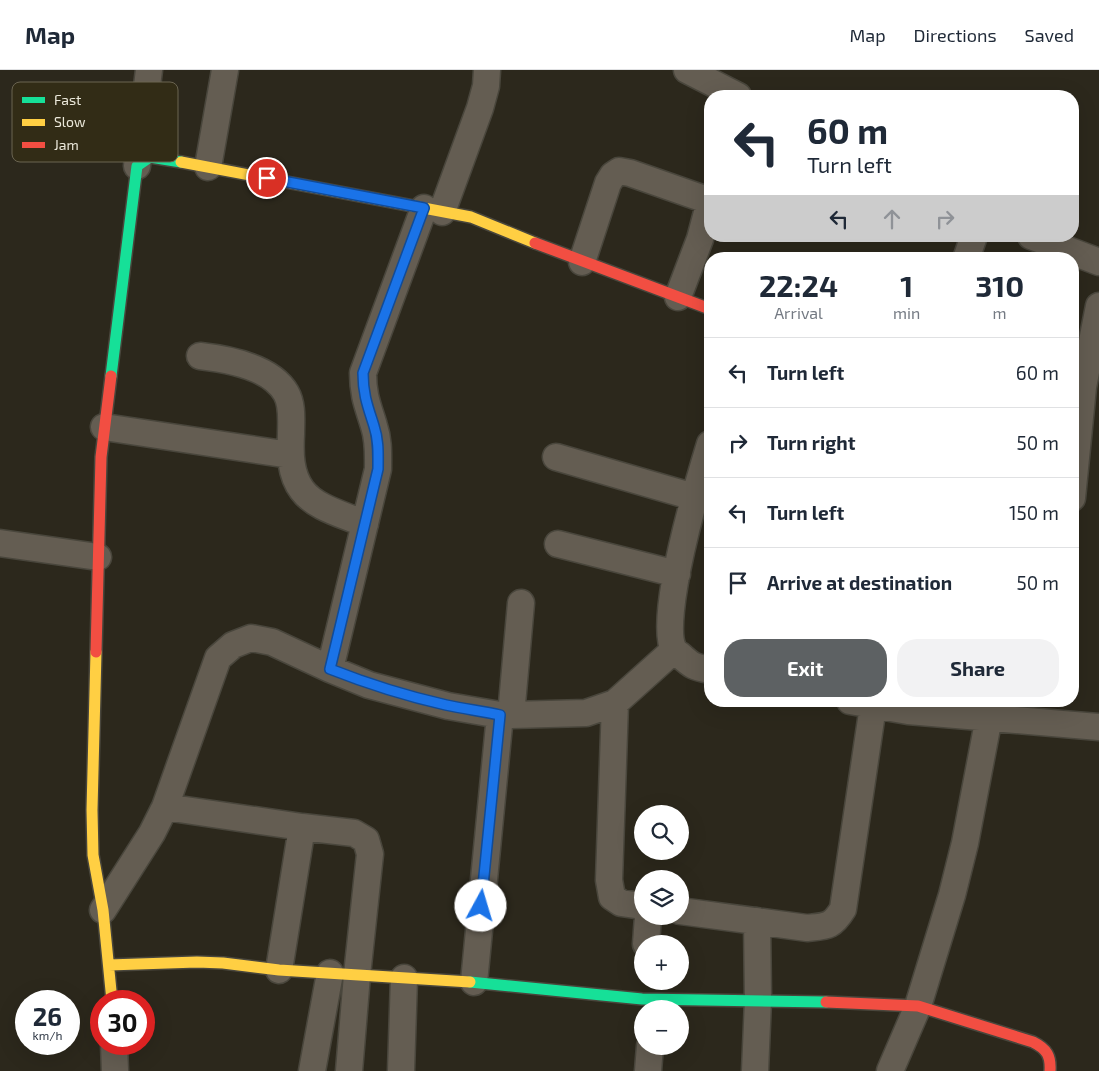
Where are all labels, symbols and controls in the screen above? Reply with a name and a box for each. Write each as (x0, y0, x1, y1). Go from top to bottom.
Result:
text: Map (25, 20, 75, 49)
text: Map (849, 24, 886, 46)
text: Directions (914, 24, 997, 46)
text: Saved (1025, 24, 1074, 46)
legend (12, 82, 178, 162)
text: Fast (54, 91, 81, 108)
text: 60 m (807, 109, 888, 151)
icon: left (724, 110, 789, 175)
text: Slow (54, 113, 86, 130)
text: Jam (54, 136, 79, 153)
text: Turn left (807, 151, 892, 177)
pin (246, 157, 288, 199)
icon: arrive (253, 164, 281, 192)
icon: left (825, 205, 853, 233)
icon: ahead (878, 205, 906, 233)
icon: right (931, 205, 959, 233)
text: 22:24 (759, 267, 838, 303)
text: 1 (900, 267, 913, 303)
text: 310 (975, 267, 1024, 303)
text: Arrival (774, 303, 823, 322)
text: min (893, 303, 920, 322)
text: m (993, 303, 1007, 322)
icon: left (724, 359, 752, 387)
text: Turn left (767, 361, 844, 384)
text: 60 m (1016, 361, 1059, 384)
icon: right (724, 429, 752, 457)
text: Turn right (767, 431, 855, 454)
text: 50 m (1016, 431, 1059, 454)
icon: left (724, 499, 752, 527)
text: Turn left (767, 501, 844, 524)
text: 150 m (1009, 501, 1059, 524)
icon: arrive (724, 569, 752, 597)
text: Arrive at destination (767, 571, 952, 594)
text: 50 m (1016, 571, 1059, 594)
button: Exit (724, 639, 887, 697)
button: Share (897, 639, 1059, 697)
map controls (634, 805, 689, 1055)
button: search (634, 805, 689, 860)
button: layers (634, 870, 689, 925)
position arrow (454, 879, 506, 931)
button: + (634, 935, 689, 990)
speed limit sign: 30 (90, 990, 155, 1055)
button: − (634, 1000, 689, 1055)
text: 26 (33, 1001, 62, 1031)
text: km/h (33, 1028, 62, 1042)

